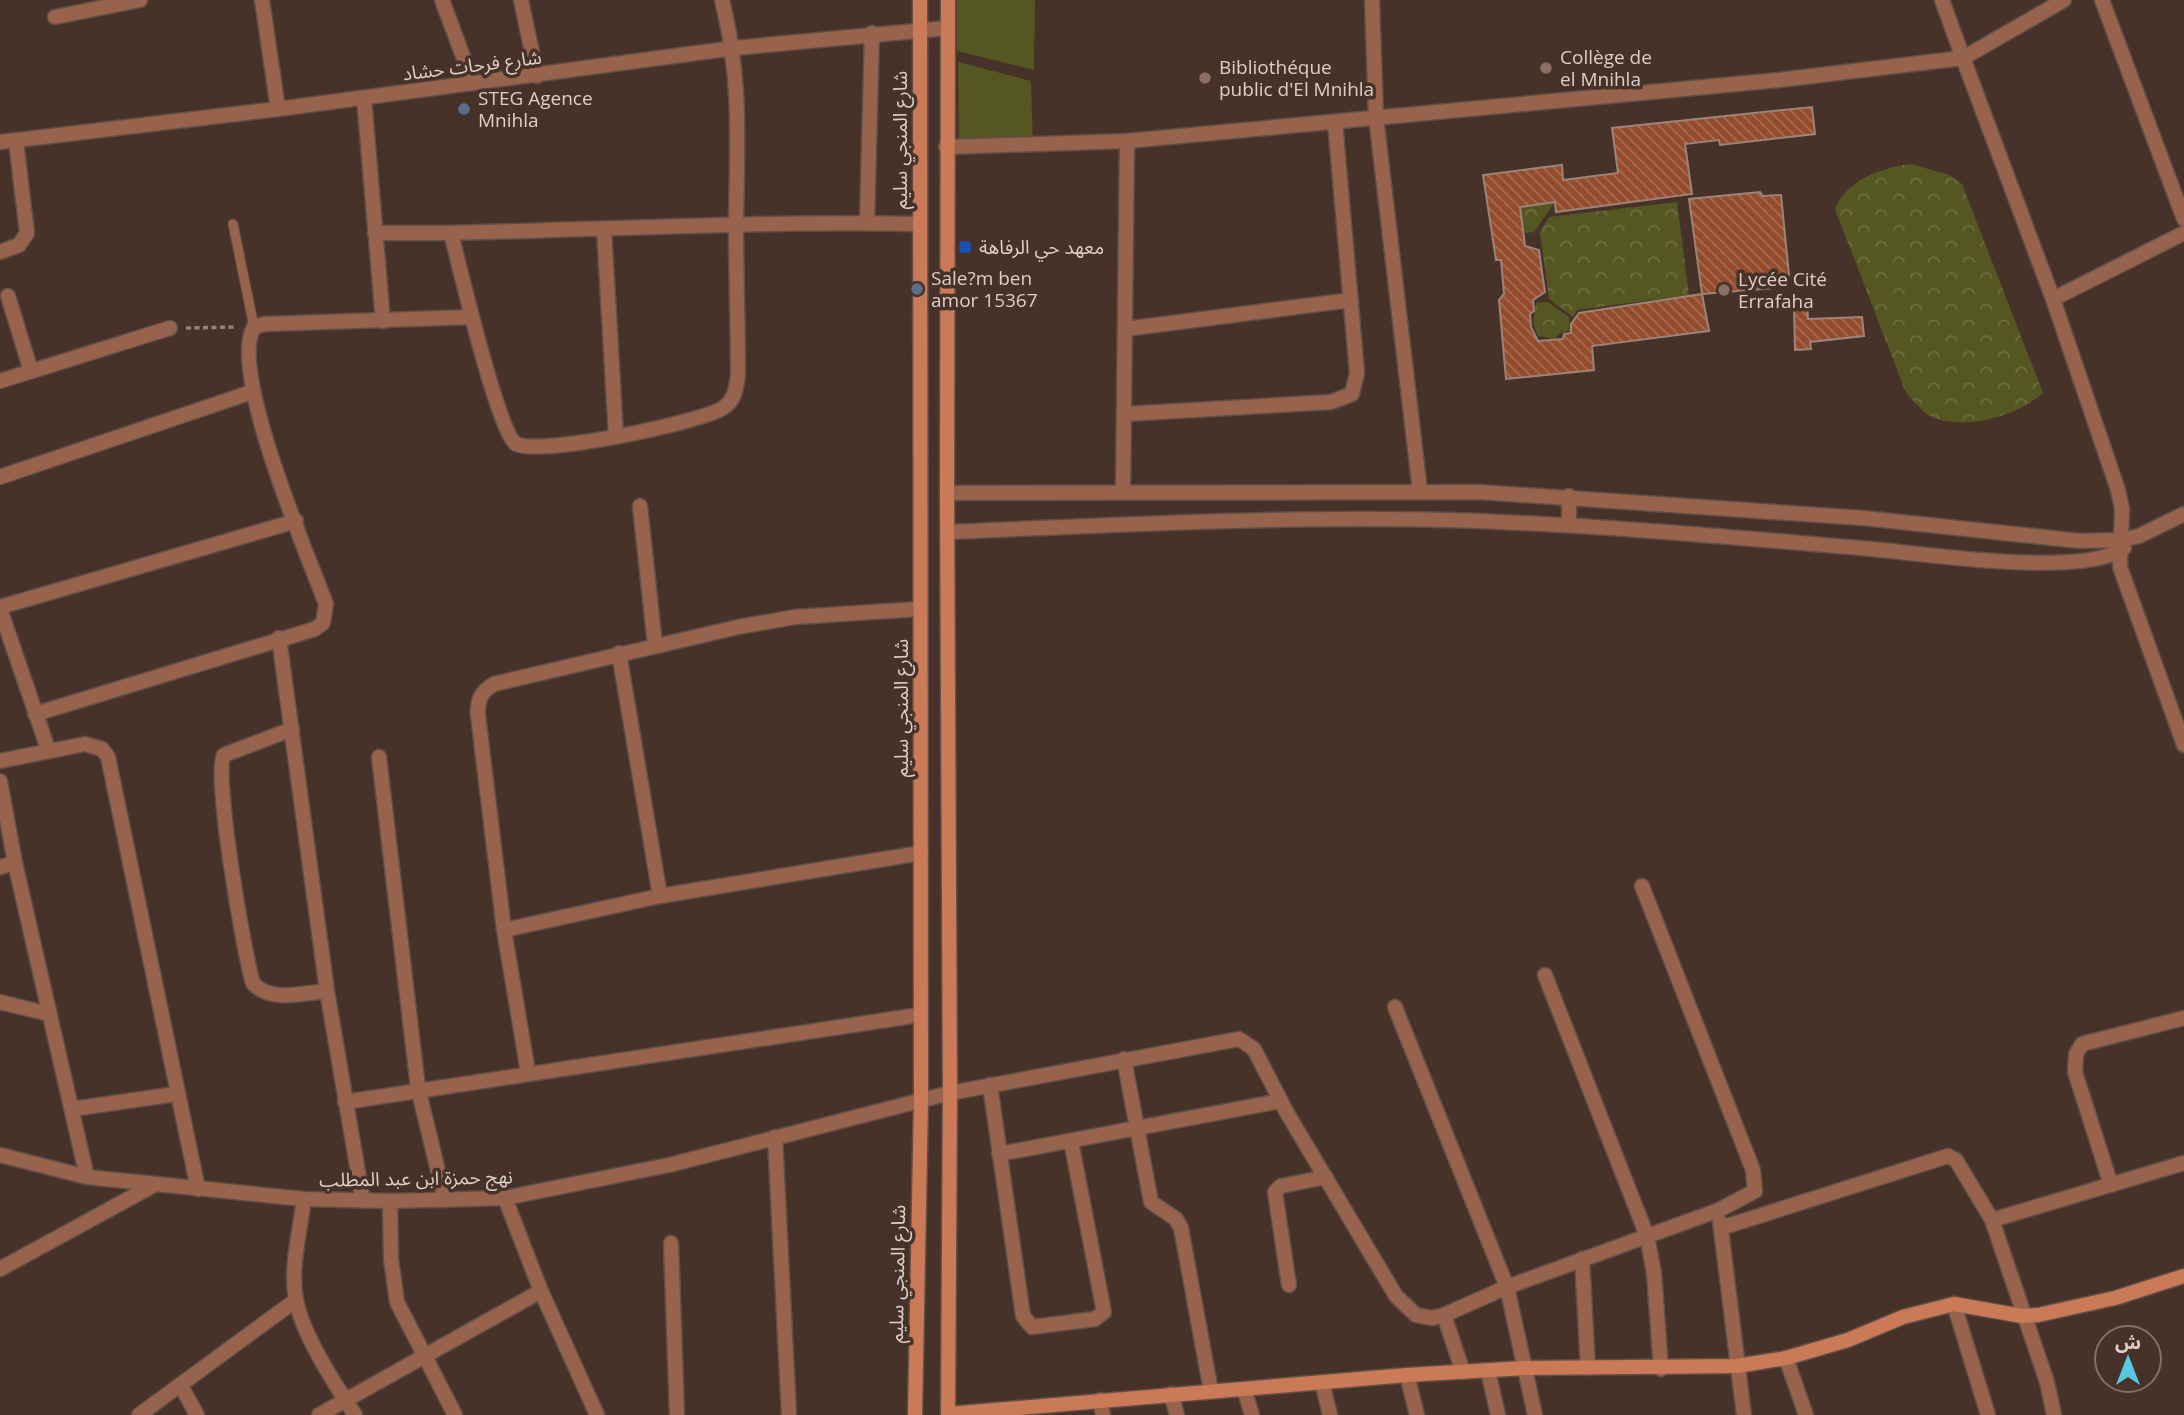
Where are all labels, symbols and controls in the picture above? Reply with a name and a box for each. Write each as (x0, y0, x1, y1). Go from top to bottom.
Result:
street label: شارع فرحات حشاد (401, 44, 543, 87)
place label: Collège de el Mnihla (1560, 44, 1652, 92)
place label: Bibliothéque public d'El Mnihla (1219, 54, 1374, 102)
marker: Collège de el Mnihla (1538, 60, 1554, 76)
marker: Bibliothéque public d'El Mnihla (1197, 70, 1213, 86)
street label: شارع المنجي سليم (887, 71, 915, 209)
place label: STEG Agence Mnihla (478, 85, 593, 133)
marker: STEG Agence Mnihla (456, 101, 472, 117)
place label: معهد حي الرفاهة (979, 234, 1104, 262)
marker: معهد حي الرفاهة (957, 239, 973, 255)
place label: Sale?m ben amor 15367 (931, 265, 1038, 313)
place label: Lycée Cité Errafaha (1738, 266, 1827, 314)
marker: Sale?m ben amor 15367 (909, 281, 925, 297)
marker: Lycée Cité Errafaha (1716, 282, 1732, 298)
street label: شارع المنجي سليم (888, 639, 916, 777)
street label: نهج حمزة ابن عبد المطلب (319, 1163, 513, 1195)
street label: شارع المنجي سليم (883, 1205, 914, 1343)
north arrow (2093, 1324, 2163, 1394)
text: ش (2115, 1329, 2141, 1355)

